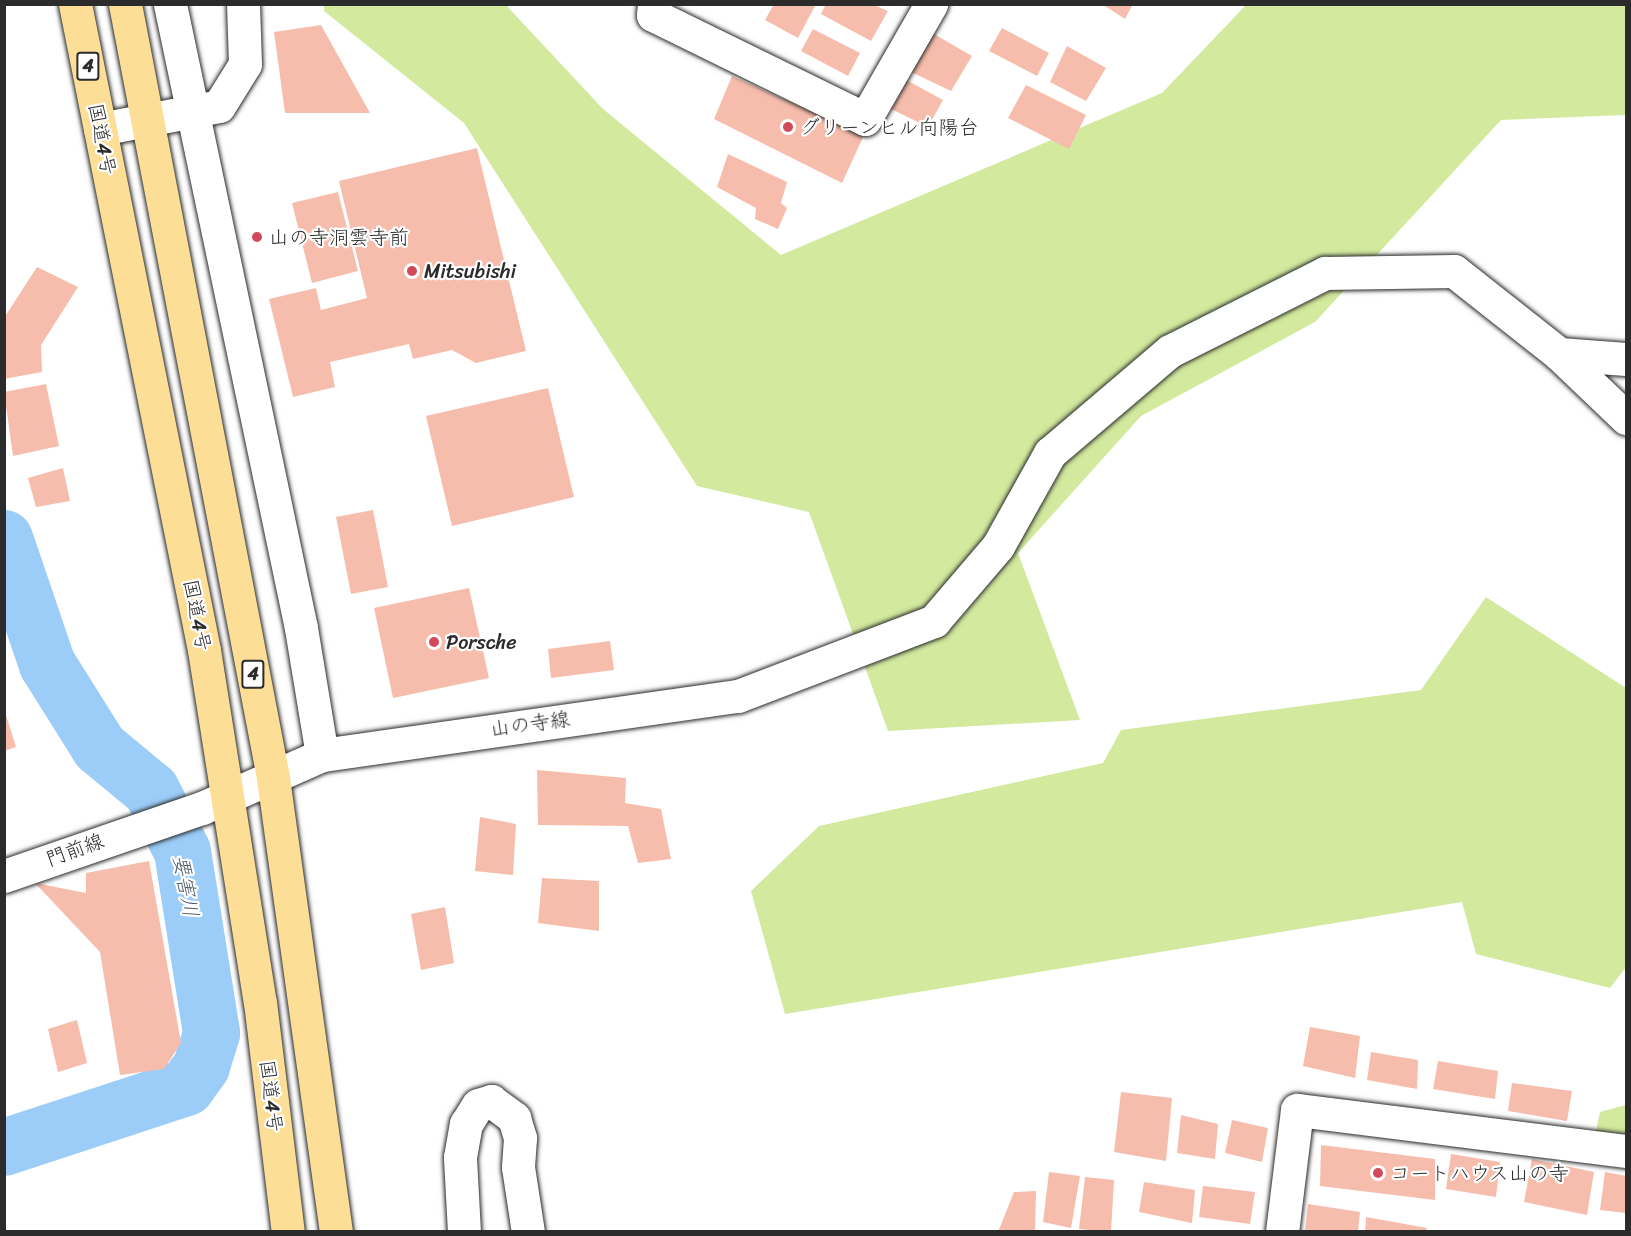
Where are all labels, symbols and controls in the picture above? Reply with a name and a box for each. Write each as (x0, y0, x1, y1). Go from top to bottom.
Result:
road number: 4 (76, 51, 100, 81)
street label: 国道4号 (83, 101, 121, 177)
place label: グリーンヒル向陽台 (800, 115, 980, 139)
marker: グリーンヒル向陽台 (781, 120, 795, 134)
place label: 山の寺洞雲寺前 (269, 225, 409, 249)
marker: 山の寺洞雲寺前 (250, 230, 264, 244)
place label: Mitsubishi (424, 259, 516, 283)
marker: Mitsubishi (405, 264, 419, 278)
street label: 国道4号 (178, 577, 216, 653)
place label: Porsche (446, 630, 516, 654)
marker: Porsche (427, 635, 441, 649)
road number: 4 (241, 659, 265, 689)
street label: 山の寺線 (489, 707, 571, 741)
street label: 門前線 (43, 828, 107, 872)
water label: 要害川 (168, 853, 204, 919)
street label: 国道4号 (255, 1059, 287, 1133)
place label: コートハウス山の寺 (1390, 1161, 1570, 1185)
marker: コートハウス山の寺 (1371, 1166, 1385, 1180)

